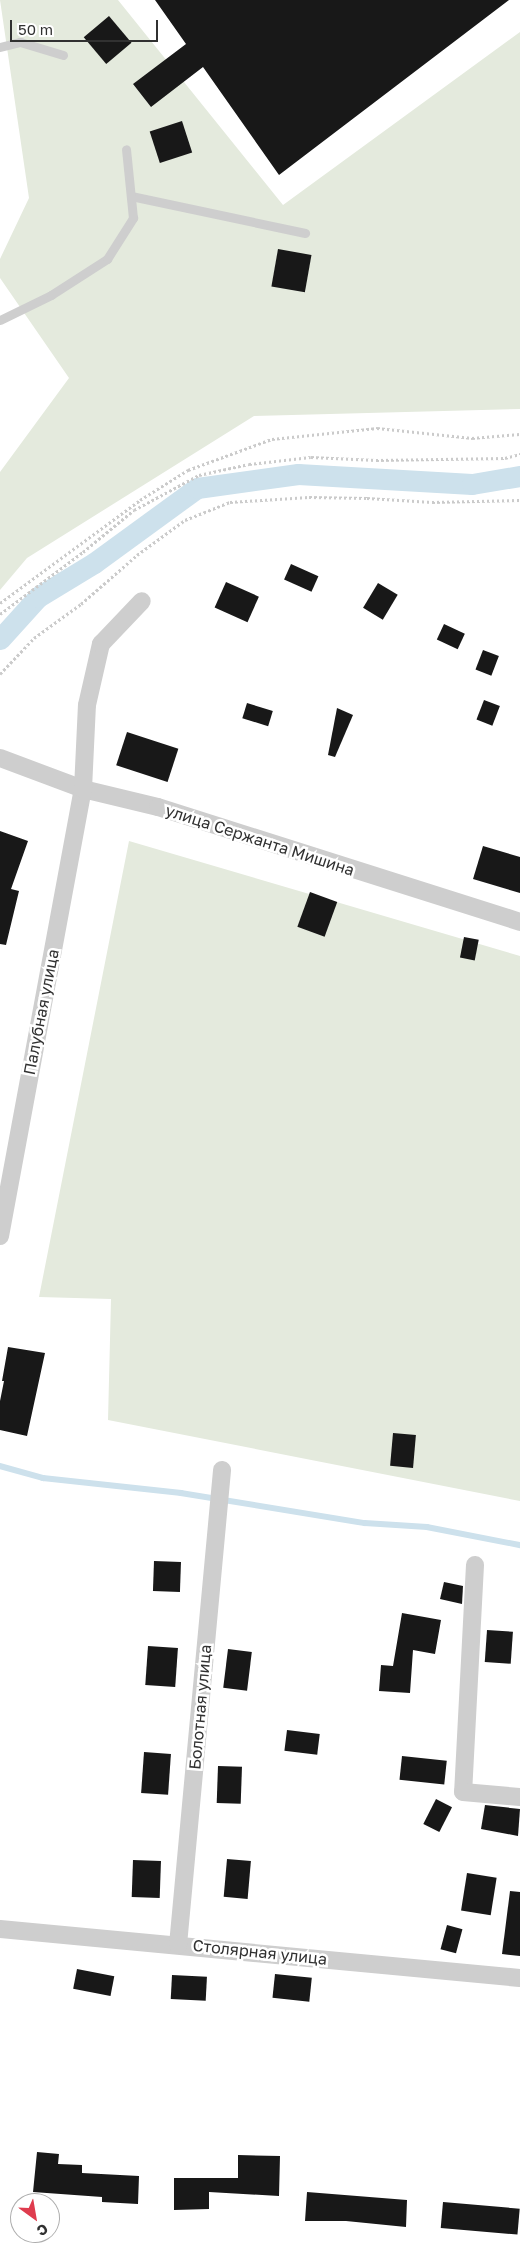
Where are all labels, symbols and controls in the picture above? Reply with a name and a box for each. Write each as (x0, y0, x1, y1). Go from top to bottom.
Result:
scale bar (12, 10, 160, 42)
text: 50 m (18, 20, 53, 38)
street label: улица Сержанта Мишина (163, 800, 357, 880)
street label: Палубная улица (19, 948, 63, 1076)
street label: Болотная улица (185, 1644, 215, 1770)
street label: Столярная улица (192, 1935, 328, 1969)
north arrow (10, 2193, 60, 2243)
text: С (34, 2220, 51, 2240)

